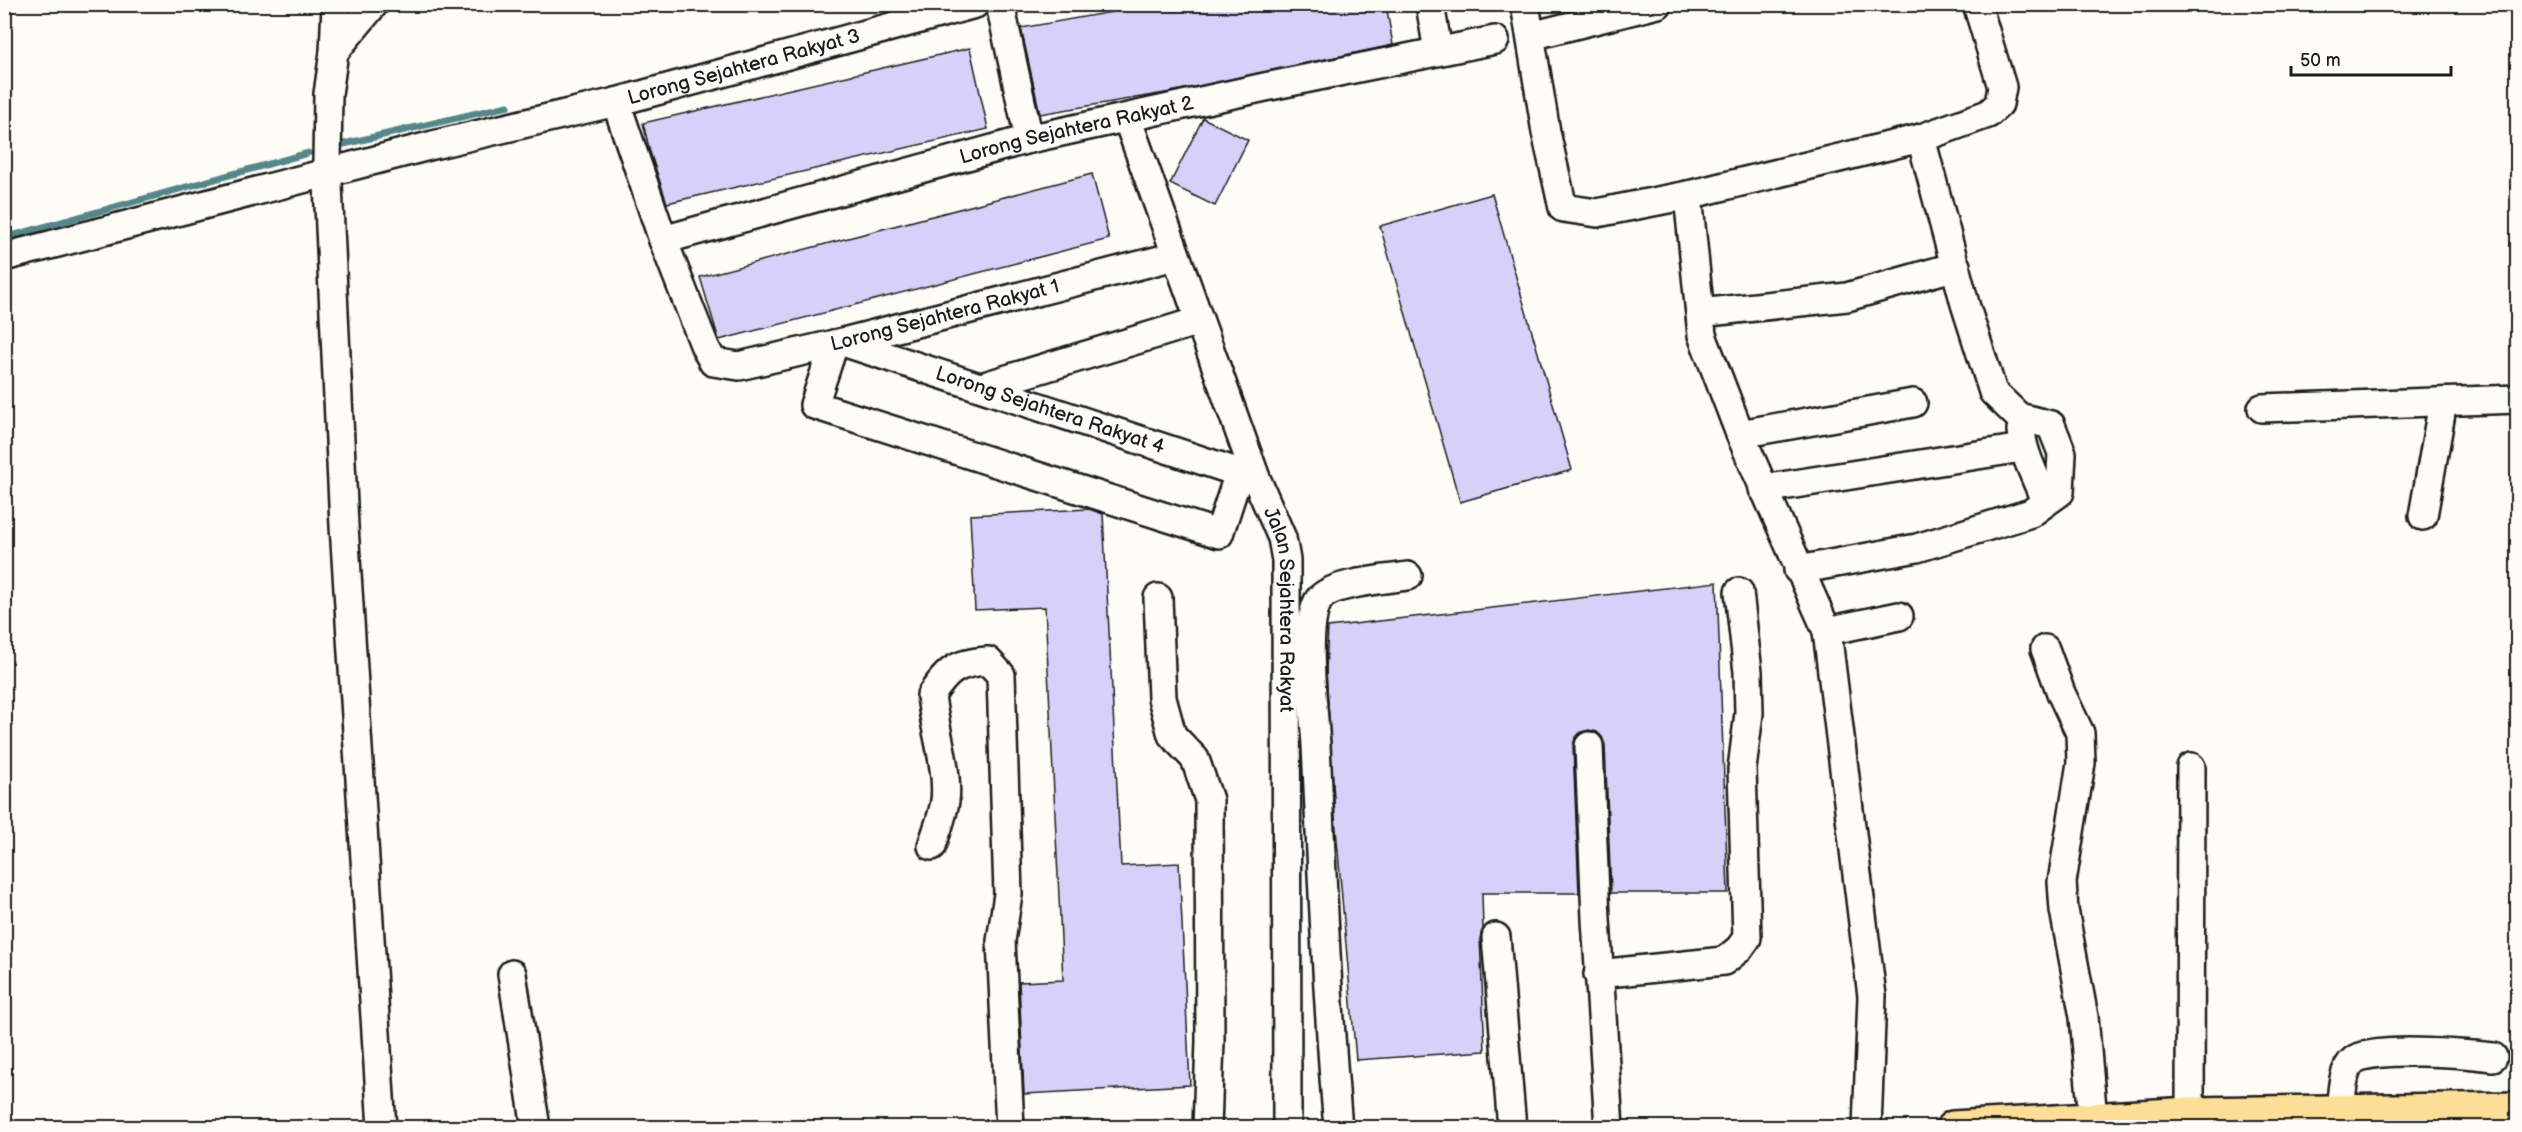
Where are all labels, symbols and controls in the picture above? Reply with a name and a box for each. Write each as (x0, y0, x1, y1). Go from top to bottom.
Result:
street label: Lorong Sejahtera Rakyat 3 (625, 24, 863, 110)
scale bar (2291, 39, 2452, 77)
text: 50 m (2300, 50, 2341, 71)
street label: Lorong Sejahtera Rakyat 2 (957, 91, 1196, 170)
street label: Lorong Sejahtera Rakyat 1 (828, 274, 1062, 356)
street label: Lorong Sejahtera Rakyat 4 (932, 361, 1168, 459)
street label: Jalan Sejahtera Rakyat (1258, 504, 1298, 712)

